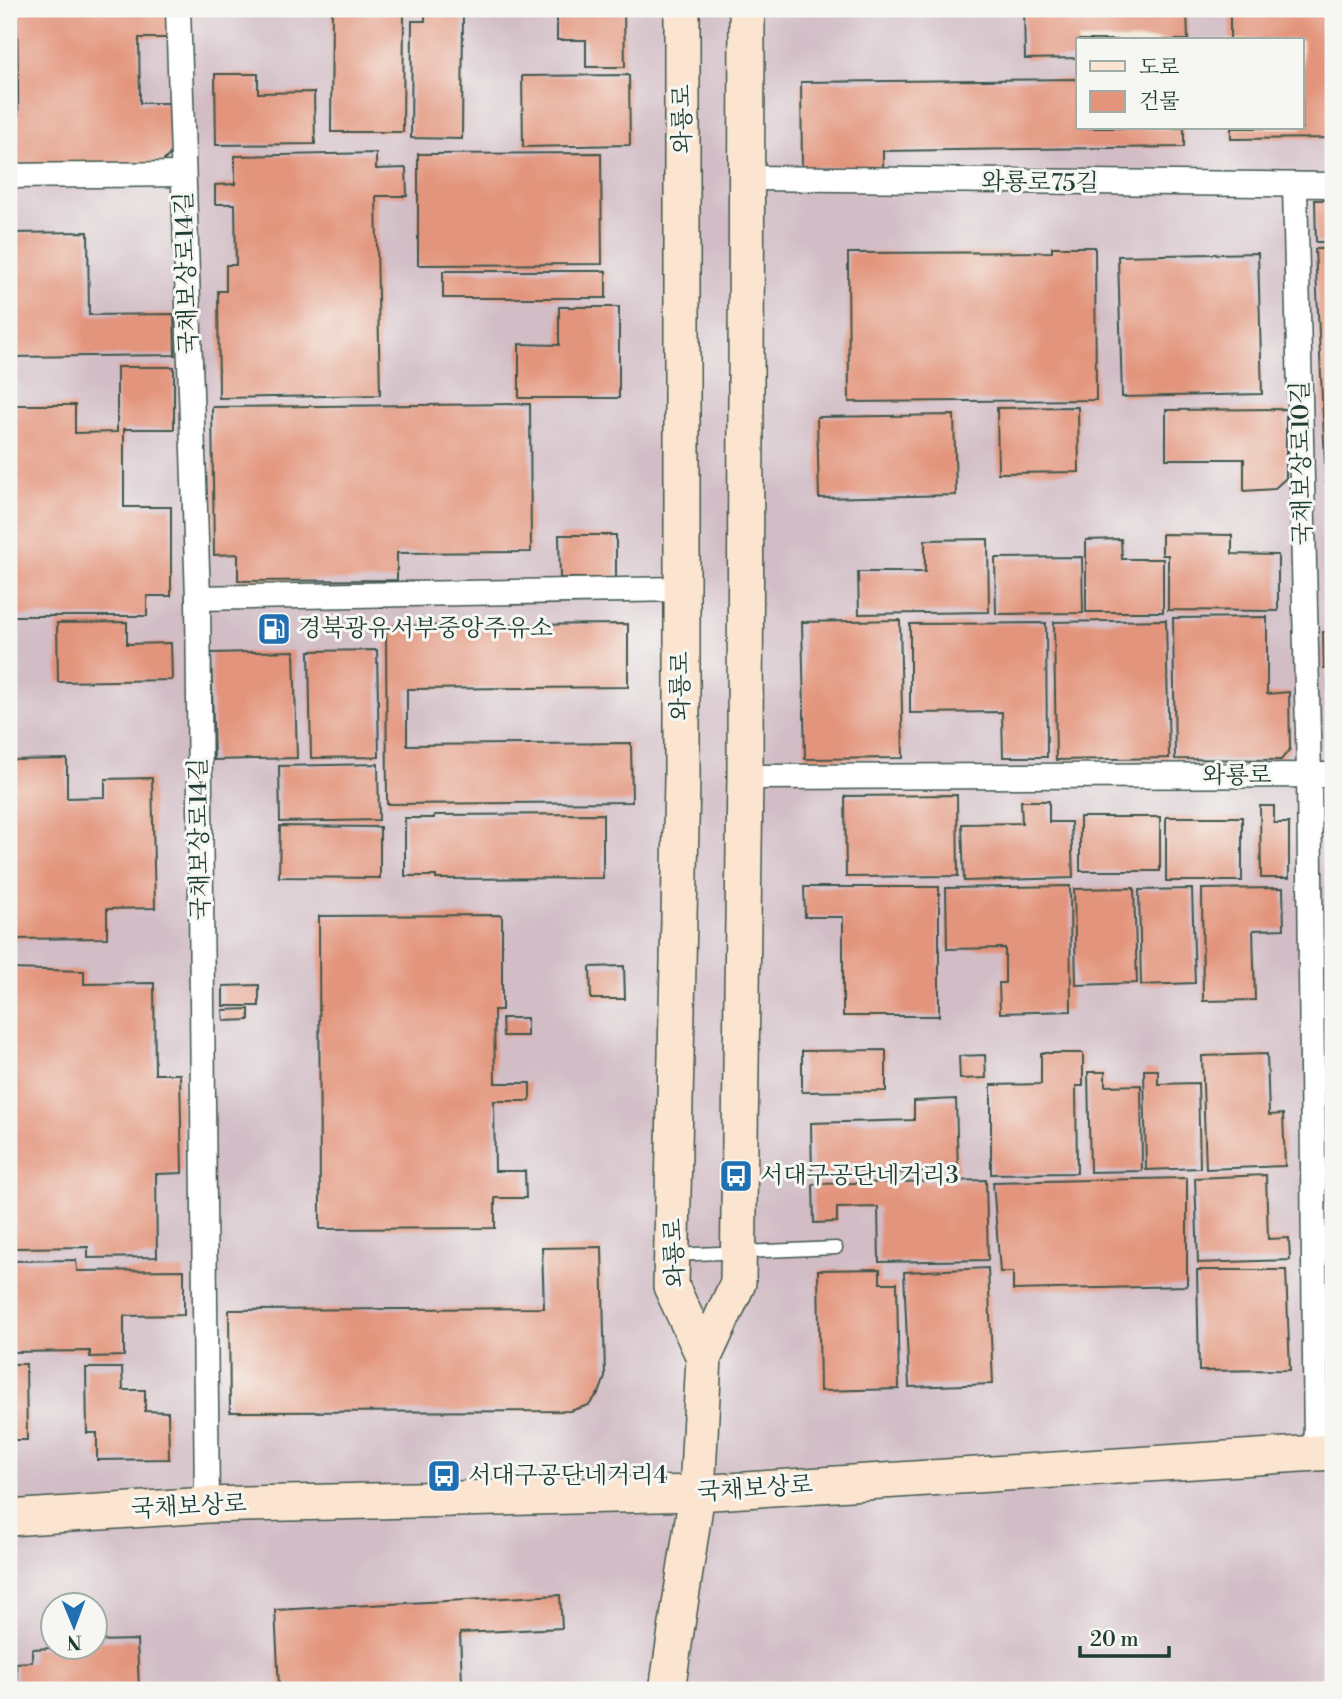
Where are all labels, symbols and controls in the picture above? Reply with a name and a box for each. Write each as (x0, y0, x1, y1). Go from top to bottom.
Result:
legend (1076, 38, 1304, 130)
text: 도로 (1139, 55, 1180, 81)
street label: 와룡로 (667, 84, 699, 154)
text: 건물 (1139, 89, 1180, 115)
street label: 와룡로75길 (981, 167, 1099, 199)
street label: 국채보상로14길 (169, 191, 205, 355)
street label: 국채보상로10길 (1286, 380, 1318, 546)
fuel station icon: 경북광유서부중앙주유소 (255, 610, 293, 648)
place label: 경북광유서부중앙주유소 (298, 614, 553, 644)
street label: 와룡로 (666, 651, 696, 721)
street label: 국채보상로14길 (184, 757, 216, 921)
street label: 와룡로 (1202, 761, 1272, 791)
bus stop icon: 서대구공단네거리3 (717, 1157, 755, 1195)
place label: 서대구공단네거리3 (760, 1161, 959, 1191)
street label: 와룡로 (658, 1217, 692, 1289)
bus stop icon: 서대구공단네거리4 (425, 1457, 463, 1495)
place label: 서대구공단네거리4 (468, 1461, 668, 1491)
street label: 국채보상로 (696, 1470, 814, 1508)
street label: 국채보상로 (130, 1489, 248, 1525)
north arrow (38, 1590, 108, 1660)
scale bar (1080, 1615, 1169, 1659)
text: 20 m (1090, 1627, 1139, 1653)
text: N (67, 1630, 82, 1654)

